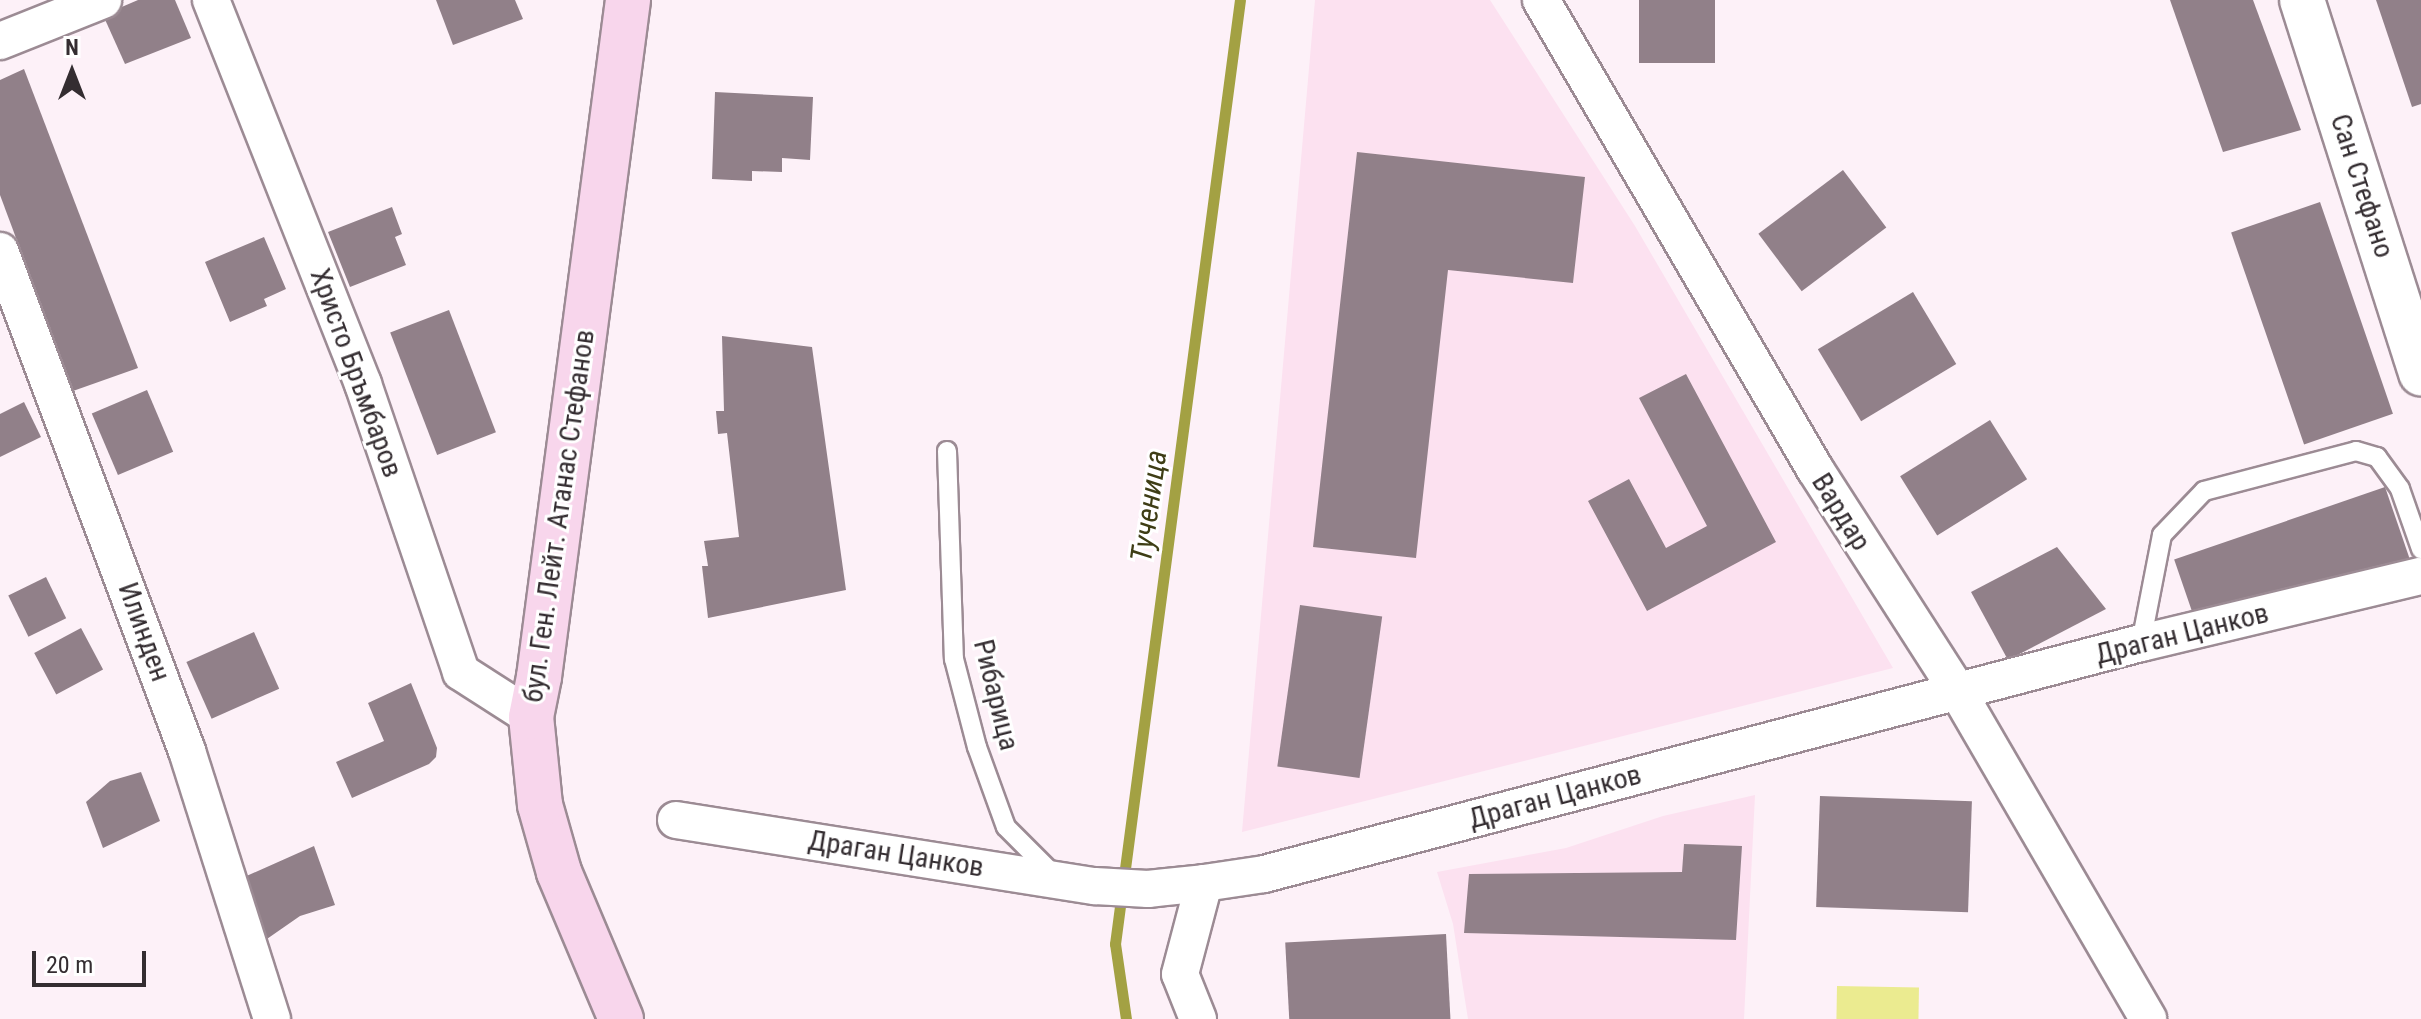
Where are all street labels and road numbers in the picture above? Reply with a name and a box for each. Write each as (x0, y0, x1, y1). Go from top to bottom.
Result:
street label: Сан Стефано (2323, 110, 2401, 262)
street label: Христо Бръмбаров (303, 264, 409, 482)
street label: бул. Ген. Лейт. Атанас Стефанов (516, 327, 602, 705)
street label: Вардар (1804, 467, 1878, 557)
street label: Илинден (111, 578, 177, 686)
street label: Драган Цанков (2092, 596, 2272, 672)
street label: Рибарица (966, 636, 1026, 754)
street label: Драган Цанков (1465, 758, 1645, 836)
street label: Драган Цанков (806, 824, 986, 884)

